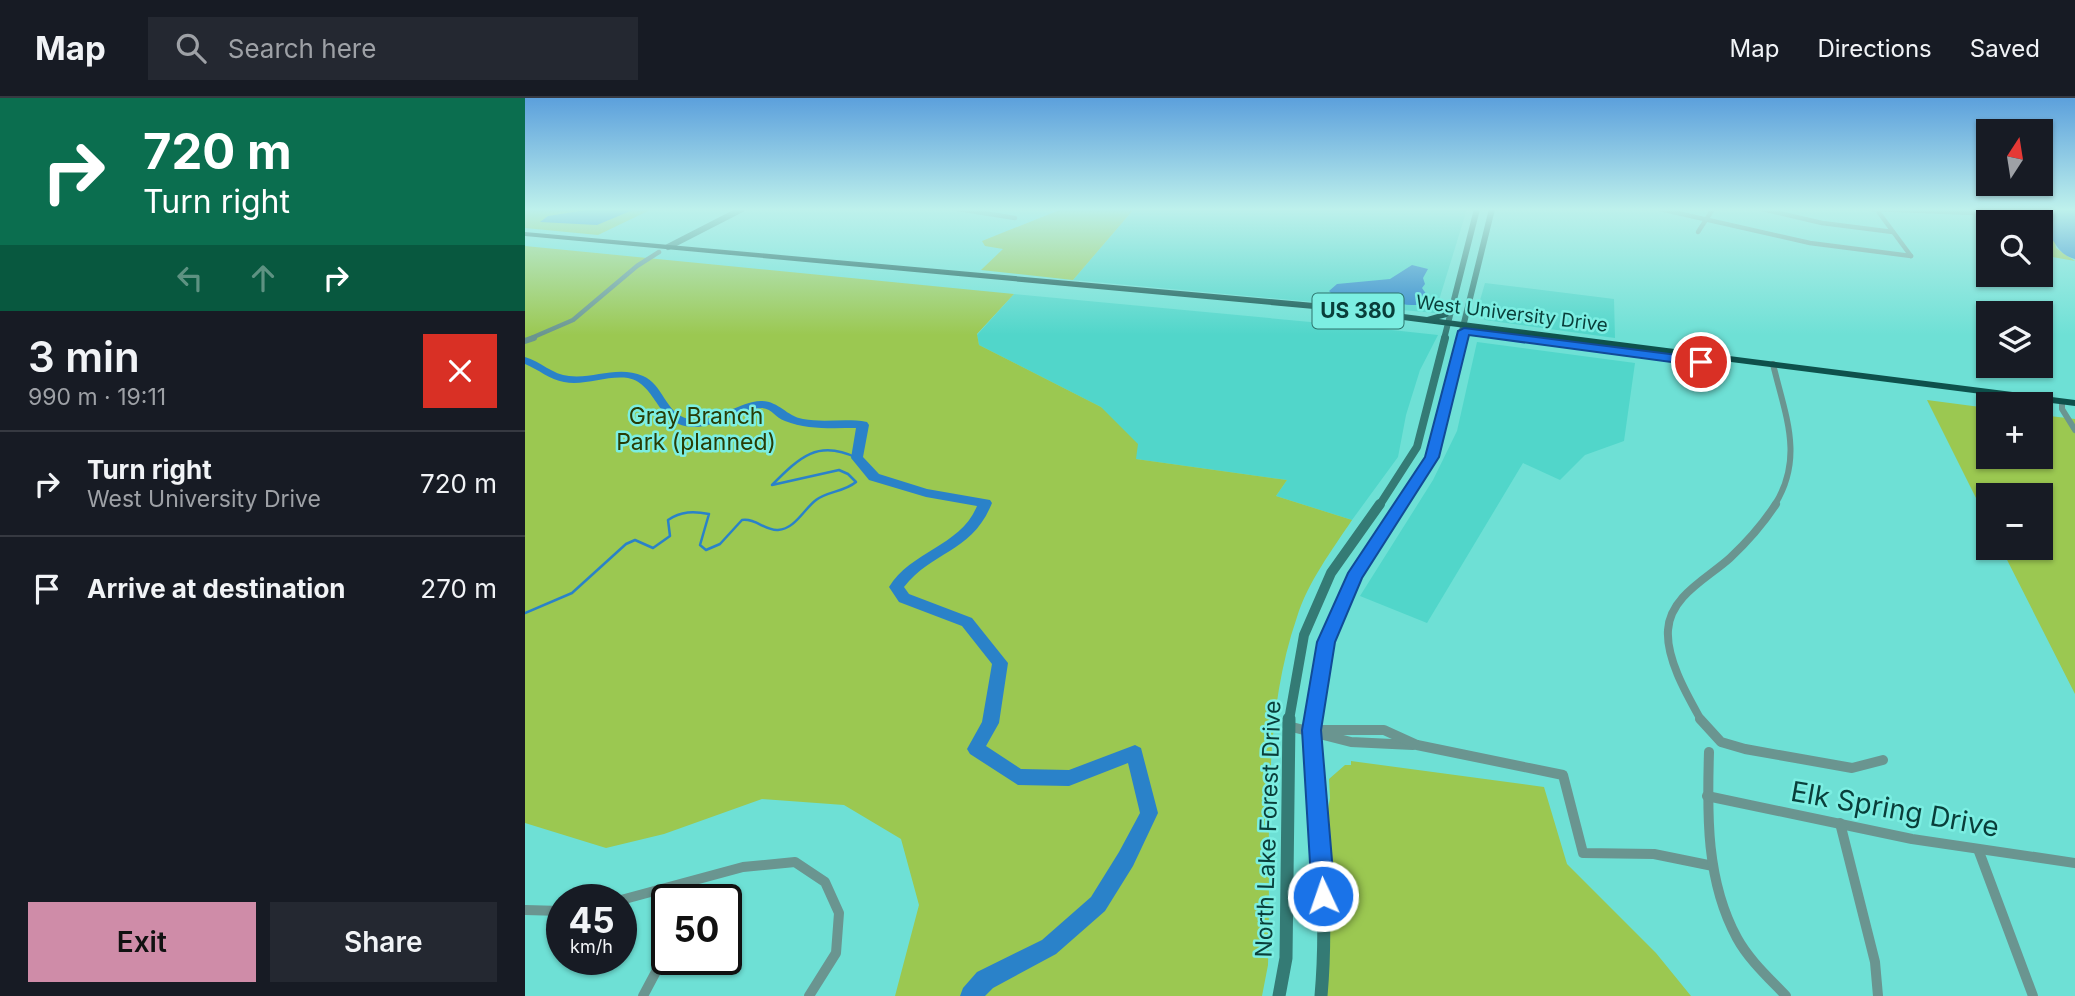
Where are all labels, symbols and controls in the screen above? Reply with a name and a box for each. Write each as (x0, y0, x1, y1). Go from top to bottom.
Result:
search box (148, 17, 638, 80)
text: Map (35, 28, 106, 68)
icon: search (172, 29, 210, 67)
text: Search here (228, 33, 376, 64)
text: Map (1730, 34, 1779, 63)
text: Directions (1817, 34, 1932, 63)
text: Saved (1970, 34, 2040, 63)
north arrow (1976, 119, 2053, 196)
map controls (1976, 119, 2053, 560)
text: 720 m (143, 122, 292, 181)
icon: right (28, 126, 119, 217)
text: Turn right (143, 182, 290, 221)
button: search (1976, 210, 2053, 287)
icon: left (171, 259, 209, 297)
icon: ahead (244, 259, 282, 297)
icon: right (317, 259, 355, 297)
street label: West University Drive (1415, 290, 1609, 337)
road number: US 380 (1313, 294, 1403, 328)
button: layers (1976, 301, 2053, 378)
text: 3 min (28, 331, 140, 382)
pin (1671, 332, 1731, 392)
button: close (423, 334, 497, 408)
icon: arrive (1682, 343, 1720, 381)
text: 990 m · 19:11 (28, 383, 166, 411)
button: + (1976, 392, 2053, 469)
park label: Gray Branch Park (planned) (616, 402, 776, 456)
text: Turn right (87, 454, 212, 485)
icon: right (28, 465, 66, 503)
text: 720 m (420, 468, 497, 499)
button: − (1976, 483, 2053, 560)
text: West University Drive (87, 485, 321, 513)
icon: arrive (28, 570, 66, 608)
text: Arrive at destination (87, 573, 346, 604)
text: 270 m (420, 573, 497, 604)
street label: North Lake Forest Drive (1250, 700, 1286, 958)
street label: Elk Spring Drive (1788, 774, 2002, 844)
position arrow (1286, 859, 1360, 933)
speed limit sign: 50 (651, 884, 742, 975)
text: 45 (568, 899, 615, 941)
button: Exit (28, 902, 256, 982)
button: Share (270, 902, 497, 982)
text: km/h (570, 936, 613, 957)

